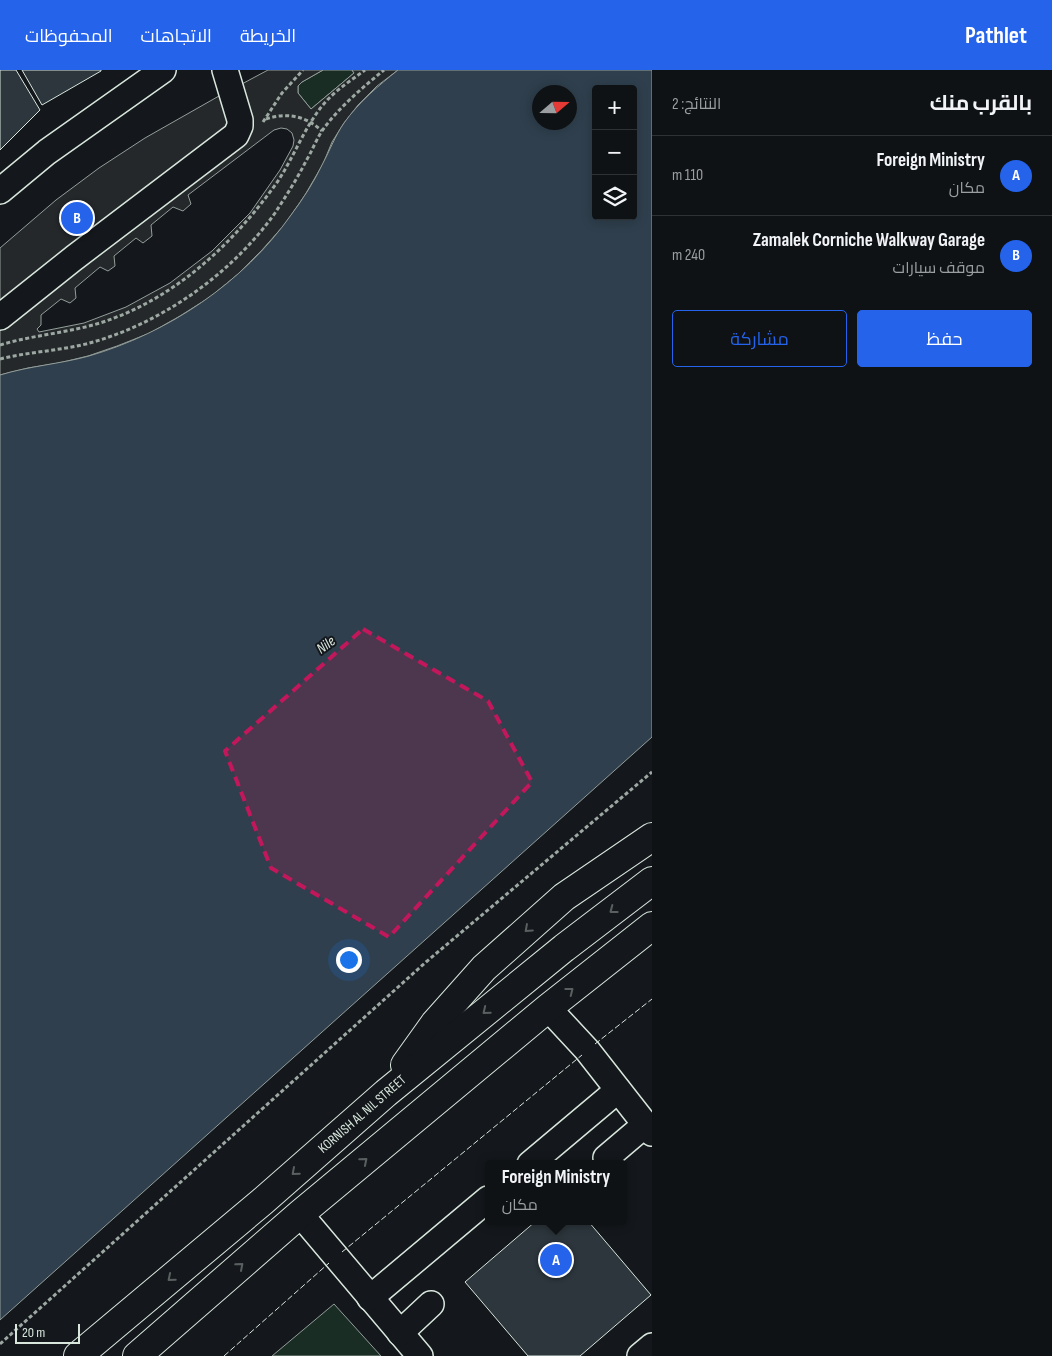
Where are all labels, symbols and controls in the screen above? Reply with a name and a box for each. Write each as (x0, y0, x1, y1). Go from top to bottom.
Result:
text: Pathlet (965, 21, 1027, 50)
text: المحفوظات (25, 26, 113, 47)
text: الاتجاهات (141, 26, 212, 47)
text: الخريطة (240, 26, 296, 47)
north arrow (532, 85, 577, 130)
map controls (592, 85, 637, 220)
button: + (592, 85, 637, 130)
text: بالقرب منك (930, 91, 1032, 116)
text: النتائج: 2 (672, 95, 721, 114)
button: − (592, 130, 637, 175)
text: Foreign Ministry (876, 149, 985, 172)
text: 110 m (672, 166, 703, 185)
text: A (1012, 166, 1020, 185)
button: layers (592, 175, 637, 220)
text: مكان (949, 179, 985, 198)
pin: B (61, 199, 93, 237)
text: Zamalek Corniche Walkway Garage (753, 229, 985, 252)
text: 240 m (672, 246, 705, 265)
text: B (1012, 246, 1020, 265)
text: موقف سيارات (893, 259, 985, 278)
button: مشاركة (672, 310, 847, 367)
button: حفظ (857, 310, 1032, 367)
water label: Nile (313, 632, 339, 658)
one-way arrow (610, 905, 619, 913)
one-way arrow (524, 923, 533, 932)
your location (336, 947, 362, 973)
one-way arrow (564, 988, 573, 996)
one-way arrow (483, 1006, 492, 1014)
street label: KORNISH AL NIL STREET (315, 1071, 410, 1157)
one-way arrow (358, 1158, 367, 1167)
popup (485, 1160, 627, 1225)
text: Foreign Ministry (502, 1166, 610, 1189)
one-way arrow (291, 1167, 300, 1176)
text: مكان (502, 1196, 538, 1215)
pin: A (540, 1241, 572, 1279)
one-way arrow (234, 1263, 243, 1272)
one-way arrow (168, 1272, 177, 1280)
scale bar (15, 1321, 80, 1344)
text: 20 m (22, 1324, 45, 1341)

